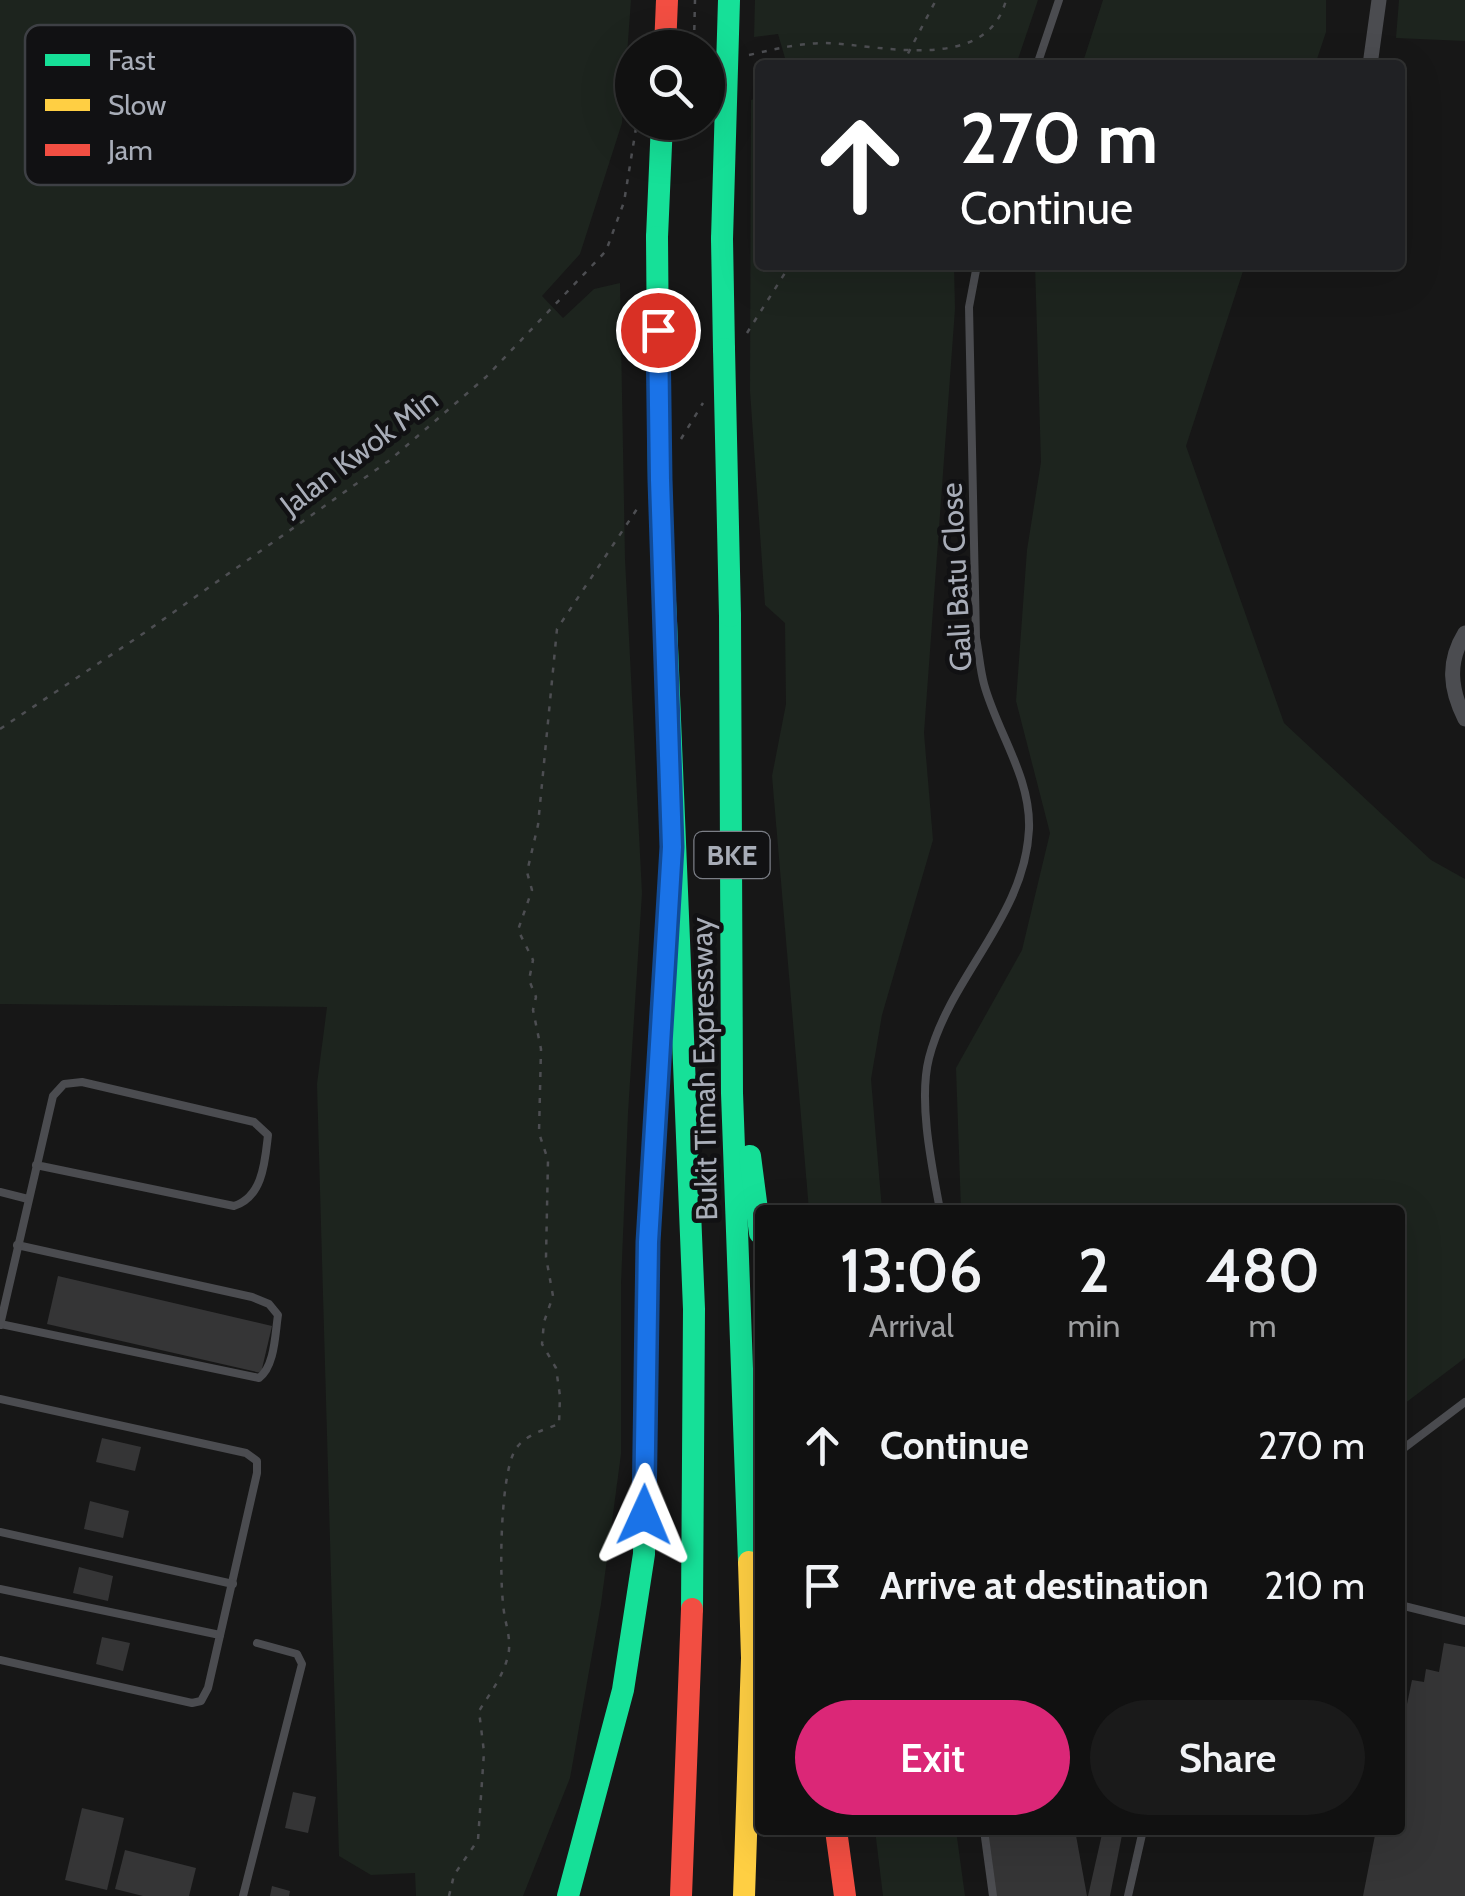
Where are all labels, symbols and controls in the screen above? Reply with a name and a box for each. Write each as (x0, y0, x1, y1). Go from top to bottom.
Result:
legend (25, 25, 355, 185)
map controls (615, 30, 725, 140)
button: search (615, 30, 725, 140)
text: Fast (108, 43, 156, 77)
text: Slow (108, 88, 166, 122)
text: 270 m (960, 95, 1158, 181)
icon: ahead (795, 100, 925, 230)
text: Jam (107, 133, 153, 167)
text: Continue (960, 181, 1133, 235)
pin (616, 288, 701, 373)
icon: arrive (631, 303, 686, 358)
street label: Jalan Kwok Min (272, 381, 445, 524)
street label: Gali Batu Close (933, 482, 979, 672)
road number: BKE (694, 832, 770, 878)
street label: Bukit Timah Expressway (683, 917, 725, 1221)
text: 13:06 (840, 1234, 983, 1307)
text: 2 (1078, 1234, 1110, 1307)
text: 480 (1205, 1234, 1320, 1307)
text: Arrival (869, 1306, 954, 1345)
text: min (1068, 1306, 1120, 1345)
text: m (1249, 1306, 1277, 1345)
icon: ahead (795, 1418, 850, 1473)
text: Continue (880, 1422, 1029, 1469)
text: 270 m (1258, 1422, 1365, 1469)
position arrow (592, 1463, 696, 1567)
icon: arrive (795, 1558, 850, 1613)
text: Arrive at destination (880, 1562, 1209, 1609)
text: 210 m (1264, 1562, 1365, 1609)
button: Exit (795, 1700, 1070, 1815)
button: Share (1090, 1700, 1365, 1815)

